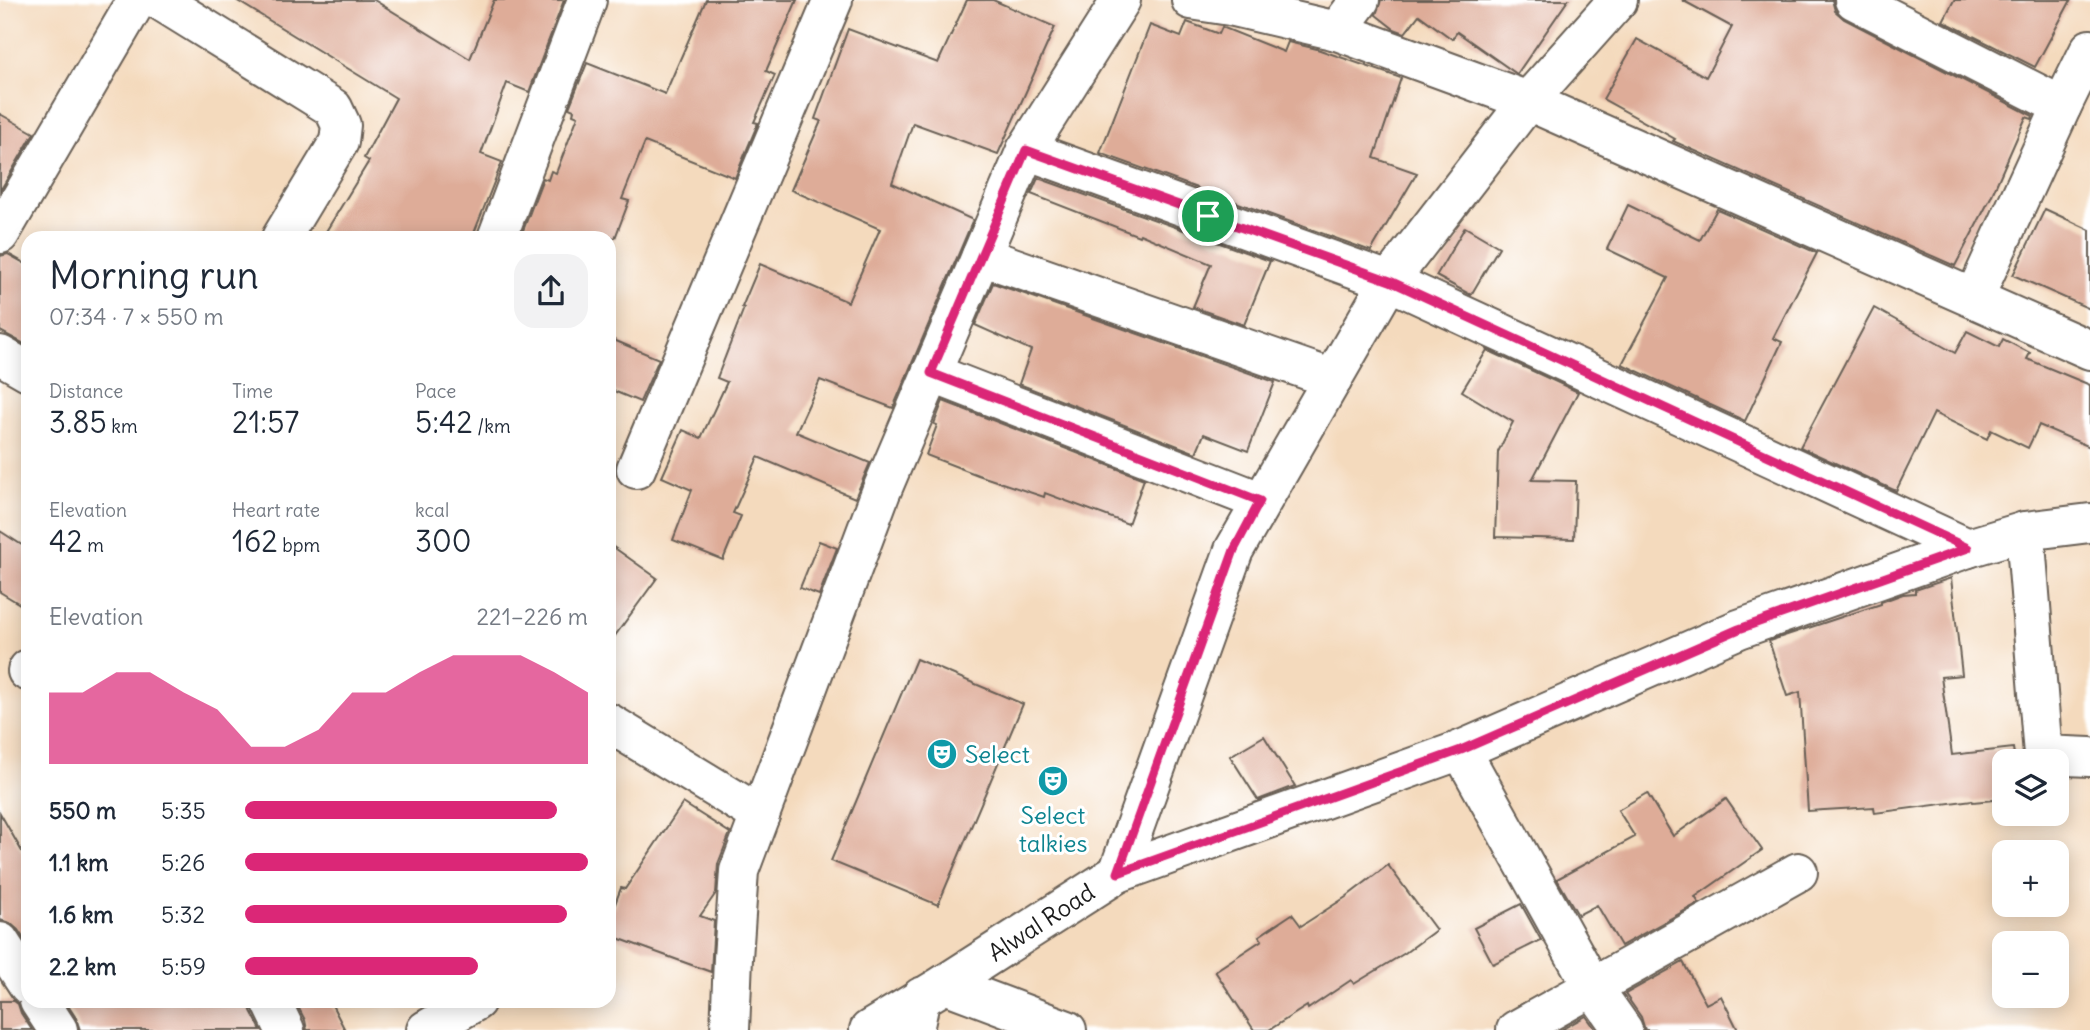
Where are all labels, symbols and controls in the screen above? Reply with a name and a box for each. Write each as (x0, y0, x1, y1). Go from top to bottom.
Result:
pin (1178, 186, 1238, 246)
icon: arrive (1189, 197, 1227, 235)
text: Morning run (49, 252, 259, 299)
button: share (514, 254, 588, 328)
text: 07:34 · 7 × 550 m (49, 302, 224, 331)
text: Distance (49, 379, 123, 403)
text: Time (232, 379, 273, 403)
text: Pace (415, 379, 456, 403)
text: 3.85 (49, 403, 107, 441)
text: 21:57 (232, 403, 299, 441)
text: 5:42 (415, 403, 473, 441)
text: km (107, 414, 138, 438)
text: /km (473, 414, 511, 438)
text: Elevation (49, 498, 127, 522)
text: Heart rate (232, 498, 320, 522)
text: kcal (415, 498, 449, 522)
text: 42 (49, 522, 83, 560)
text: 162 (232, 522, 278, 560)
text: 300 (415, 522, 472, 560)
text: m (83, 533, 104, 557)
text: bpm (278, 533, 320, 557)
text: Elevation (49, 602, 143, 631)
text: 221–226 m (476, 602, 588, 631)
theatre icon: Select (925, 737, 959, 771)
place label: Select (965, 739, 1030, 769)
map controls (1992, 749, 2069, 1008)
button: layers (1992, 749, 2069, 826)
theatre icon: Select talkies (1036, 764, 1070, 798)
text: 550 m (49, 796, 116, 825)
text: 5:35 (161, 796, 206, 825)
place label: Select talkies (1019, 800, 1087, 858)
button: + (1992, 840, 2069, 917)
text: 1.1 km (49, 848, 108, 877)
text: 5:26 (161, 848, 205, 877)
street label: Alwal Road (982, 877, 1100, 967)
text: 1.6 km (49, 900, 114, 929)
text: 5:32 (161, 900, 205, 929)
button: − (1992, 931, 2069, 1008)
text: 2.2 km (49, 952, 116, 981)
text: 5:59 (161, 952, 206, 981)

